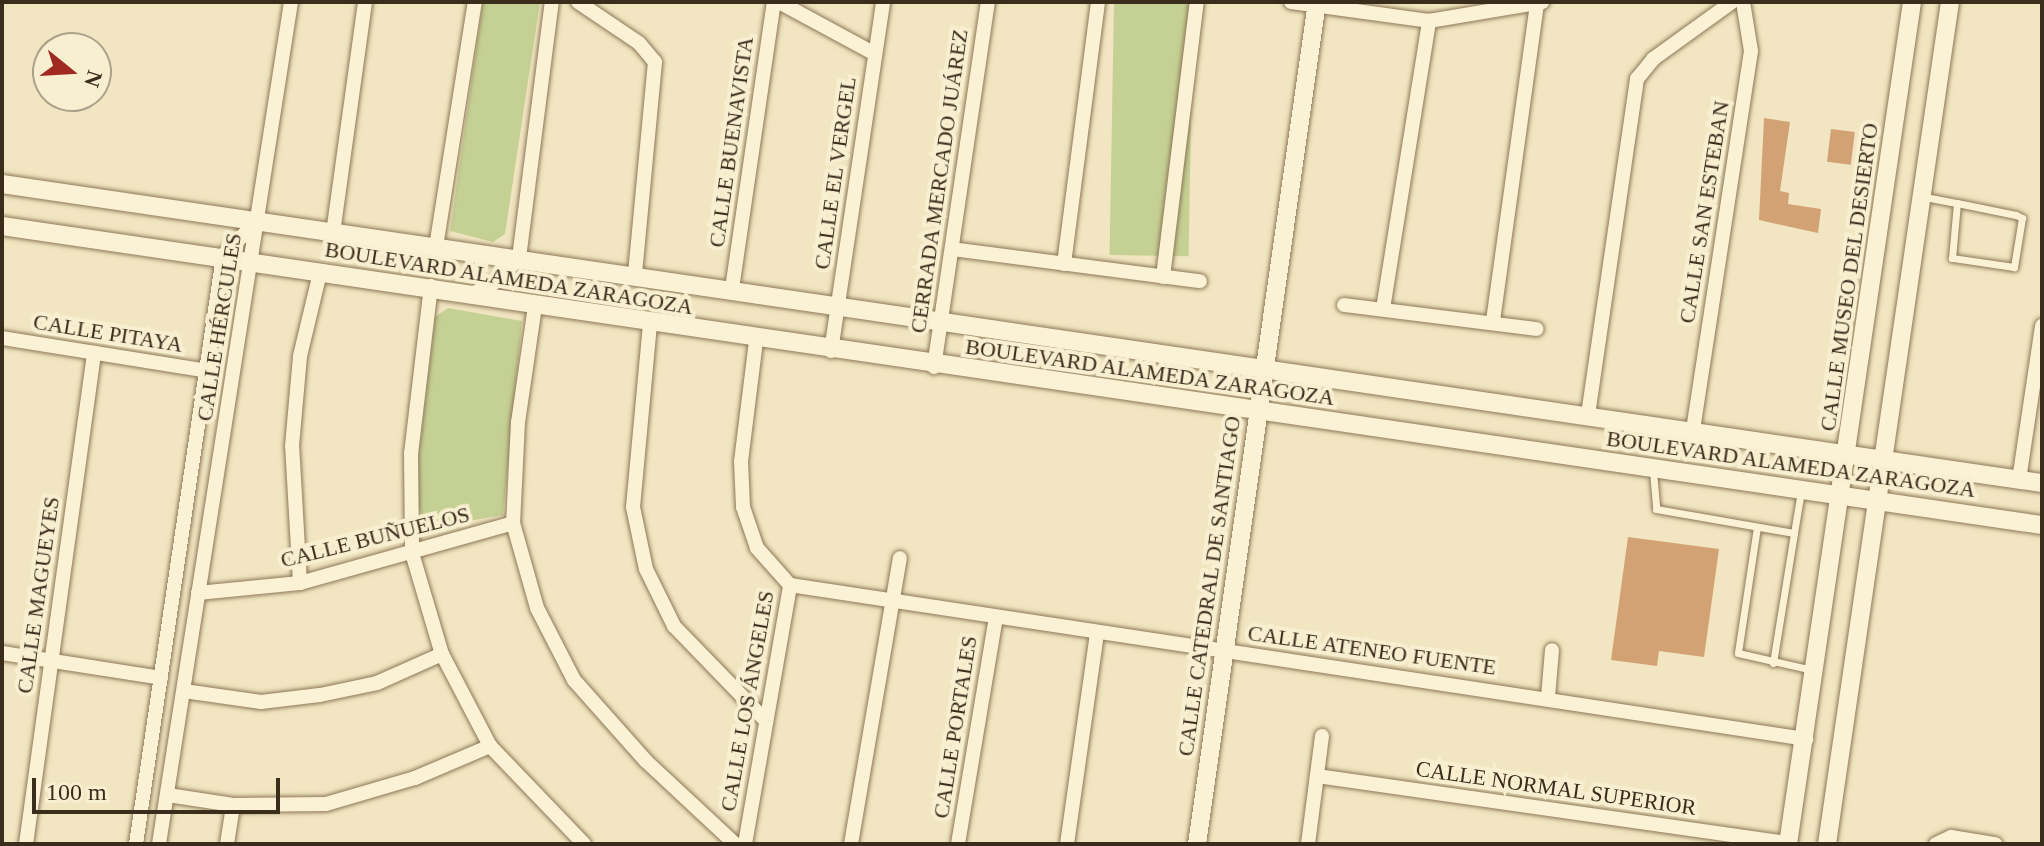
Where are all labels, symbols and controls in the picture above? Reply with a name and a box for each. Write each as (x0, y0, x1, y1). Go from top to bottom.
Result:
street label: CERRADA MERCADO JUÁREZ (904, 27, 974, 335)
north arrow (32, 32, 112, 112)
street label: CALLE BUENAVISTA (703, 35, 759, 249)
text: N (79, 68, 108, 90)
street label: CALLE EL VERGEL (808, 74, 862, 272)
street label: CALLE SAN ESTEBAN (1673, 99, 1735, 325)
street label: CALLE MUSEO DEL DESIERTO (1814, 121, 1884, 433)
street label: CALLE HÉRCULES (191, 231, 247, 423)
street label: BOULEVARD ALAMEDA ZARAGOZA (322, 236, 696, 320)
street label: CALLE PITAYA (31, 308, 185, 358)
street label: BOULEVARD ALAMEDA ZARAGOZA (963, 333, 1337, 411)
street label: CALLE CATEDRAL DE SANTIAGO (1172, 414, 1246, 758)
street label: BOULEVARD ALAMEDA ZARAGOZA (1604, 425, 1978, 503)
street label: CALLE MAGUEYES (11, 495, 65, 695)
street label: CALLE BUÑUELOS (278, 501, 472, 573)
street label: CALLE LOS ÁNGELES (715, 589, 779, 813)
street label: CALLE ATENEO FUENTE (1246, 619, 1498, 681)
street label: CALLE PORTALES (928, 634, 982, 820)
street label: CALLE NORMAL SUPERIOR (1414, 755, 1698, 821)
scale bar (36, 762, 284, 812)
text: 100 m (46, 779, 107, 805)

